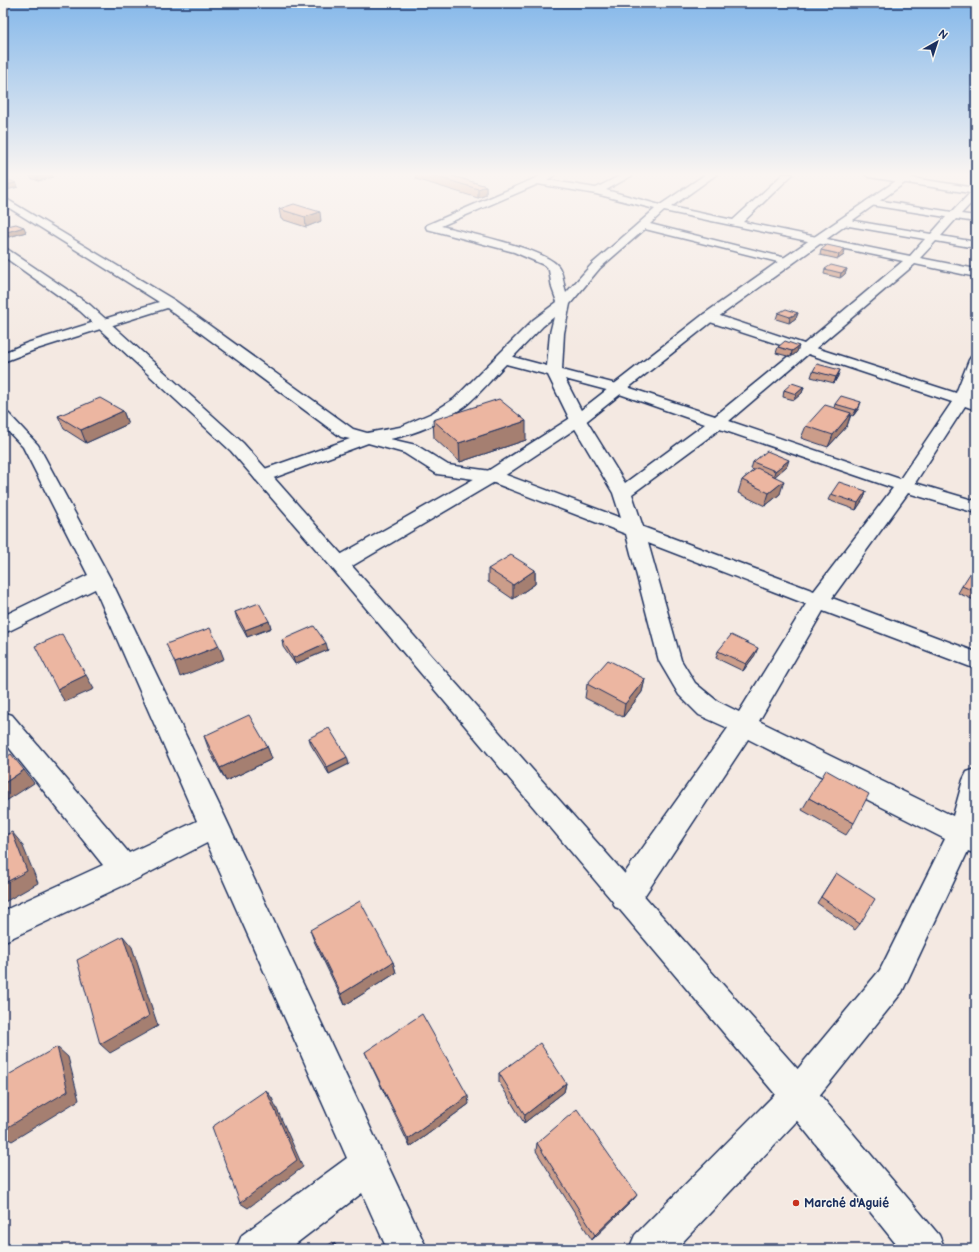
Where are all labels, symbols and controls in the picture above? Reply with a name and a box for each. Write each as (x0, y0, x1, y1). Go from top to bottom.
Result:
north arrow (917, 22, 957, 62)
text: N (936, 27, 950, 42)
place label: Marché d'Aguié (804, 1196, 889, 1211)
marker: Marché d'Aguié (791, 1198, 801, 1208)

